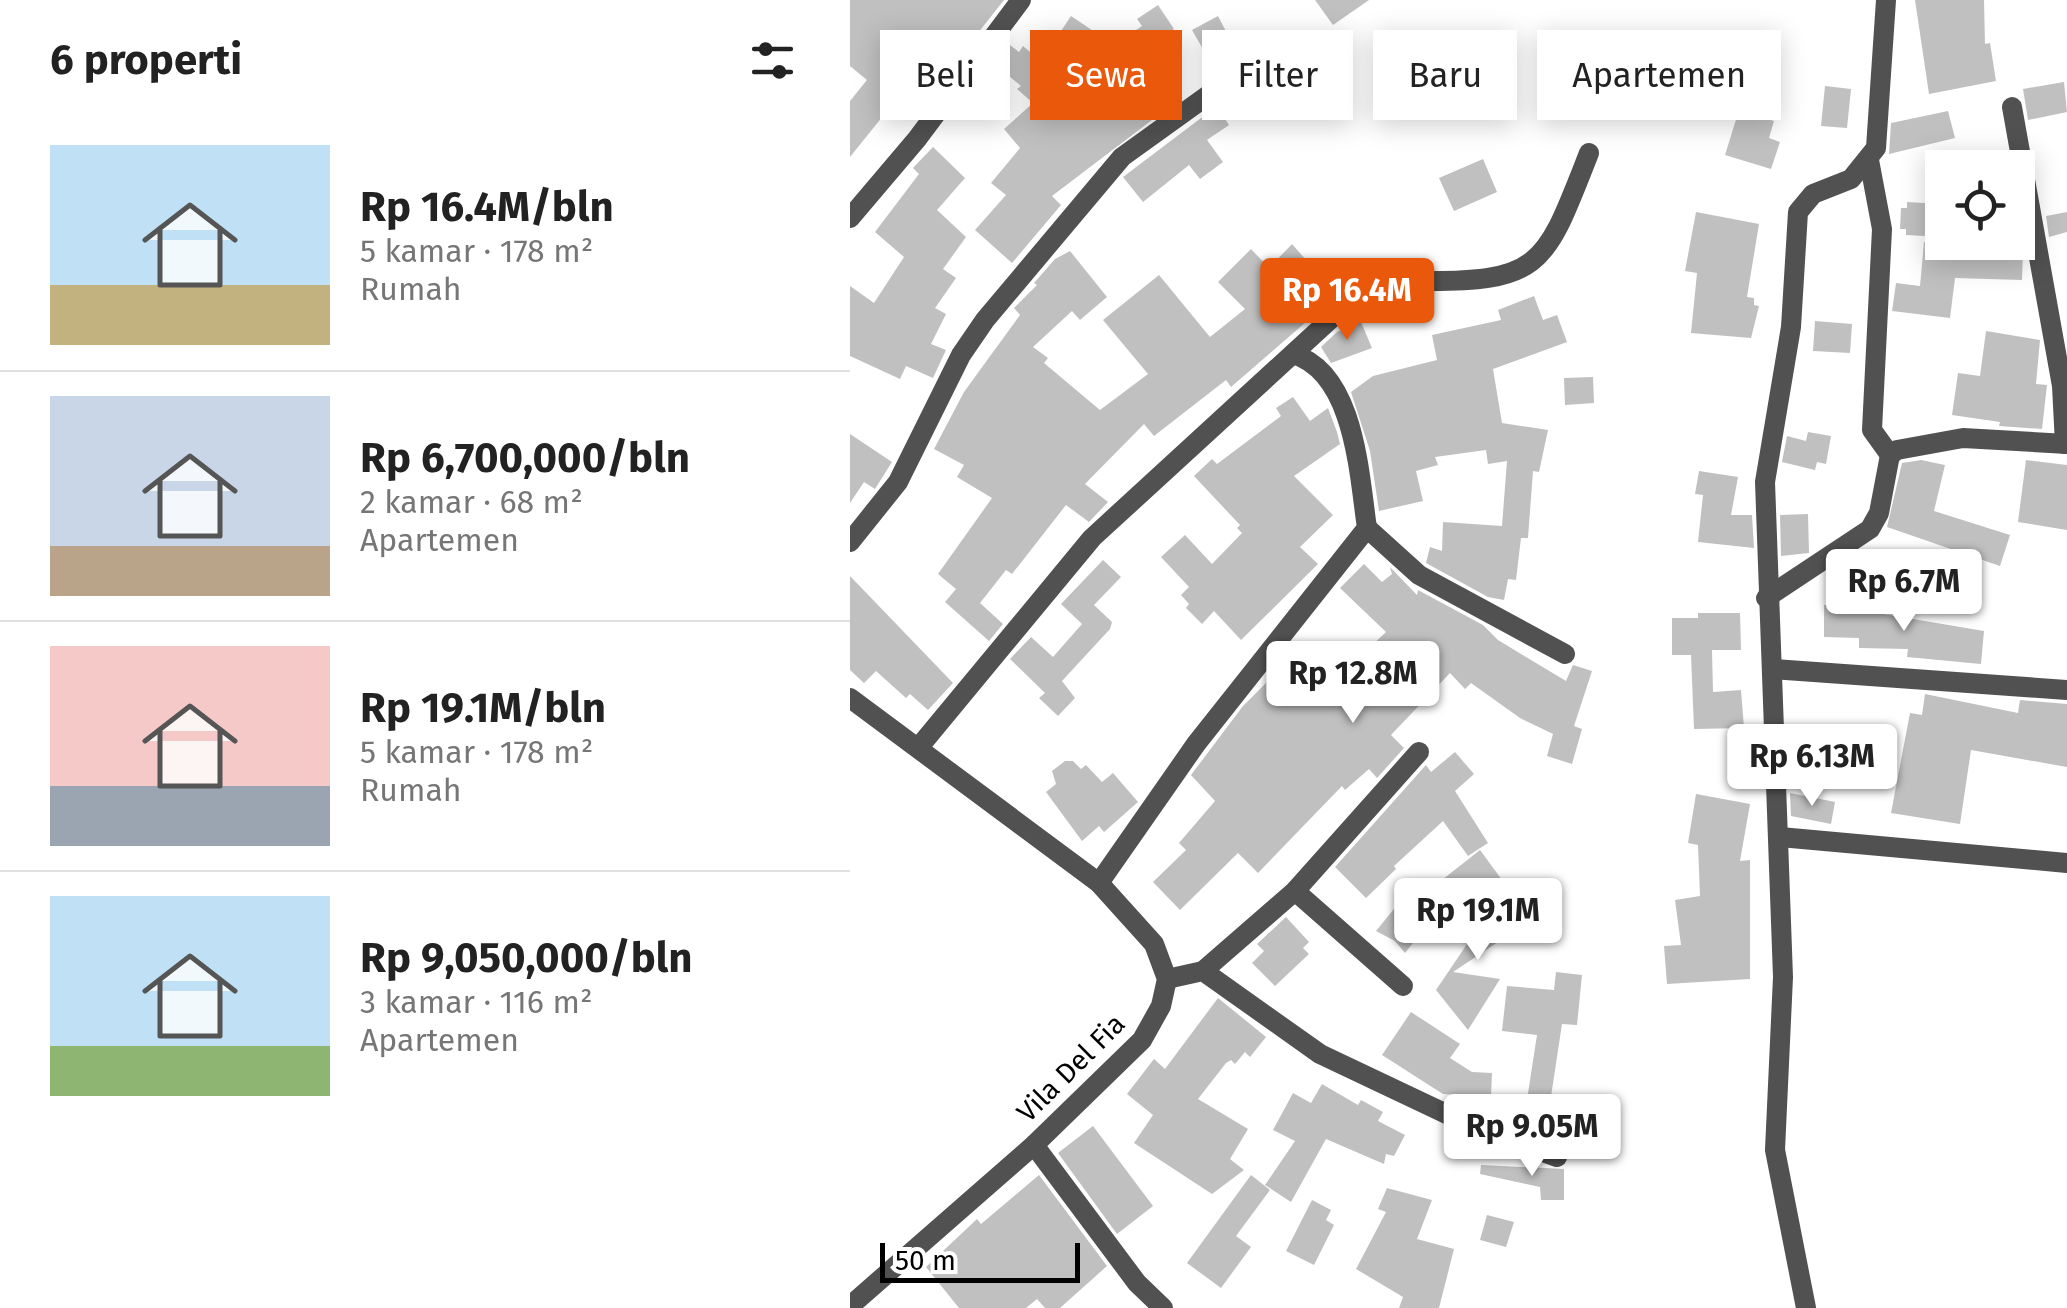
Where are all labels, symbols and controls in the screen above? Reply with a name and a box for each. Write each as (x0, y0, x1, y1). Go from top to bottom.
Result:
chip: Beli (880, 30, 1010, 120)
chip: Sewa (1030, 30, 1182, 120)
chip: Filter (1202, 30, 1353, 120)
chip: Baru (1373, 30, 1517, 120)
chip: Apartemen (1537, 30, 1781, 120)
icon: filters (745, 33, 800, 88)
text: 6 properti (50, 35, 242, 85)
map controls (1925, 150, 2035, 260)
button: locate (1925, 150, 2035, 260)
text: Rp 16.4M/bln (360, 182, 614, 232)
icon: home (130, 185, 250, 305)
text: 5 kamar · 178 m² (360, 232, 593, 270)
pin: Rp 16.4M (1244, 258, 1450, 343)
text: Rumah (360, 270, 462, 308)
text: Rp 16.4M (1282, 271, 1412, 309)
text: Rp 6,700,000/bln (360, 433, 690, 483)
icon: home (130, 436, 250, 556)
text: 2 kamar · 68 m² (360, 483, 583, 521)
text: Apartemen (360, 521, 519, 559)
pin: Rp 6.7M (1812, 549, 1996, 634)
text: Rp 6.7M (1848, 562, 1960, 600)
pin: Rp 12.8M (1250, 641, 1456, 726)
text: Rp 12.8M (1288, 654, 1418, 692)
text: Rp 19.1M/bln (360, 683, 606, 733)
icon: home (130, 686, 250, 806)
pin: Rp 6.13M (1709, 724, 1915, 809)
text: 5 kamar · 178 m² (360, 733, 593, 771)
text: Rp 6.13M (1749, 737, 1875, 775)
text: Rumah (360, 771, 462, 809)
pin: Rp 19.1M (1375, 878, 1581, 963)
text: Rp 19.1M (1416, 891, 1540, 929)
text: Rp 9,050,000/bln (360, 933, 692, 983)
icon: home (130, 936, 250, 1056)
text: 3 kamar · 116 m² (360, 983, 592, 1021)
street label: Vila Del Fia (1010, 1007, 1132, 1129)
text: Apartemen (360, 1021, 519, 1059)
pin: Rp 9.05M (1429, 1094, 1635, 1179)
text: Rp 9.05M (1466, 1107, 1598, 1145)
scale bar (880, 1238, 1080, 1282)
text: 50 m (895, 1244, 956, 1277)

